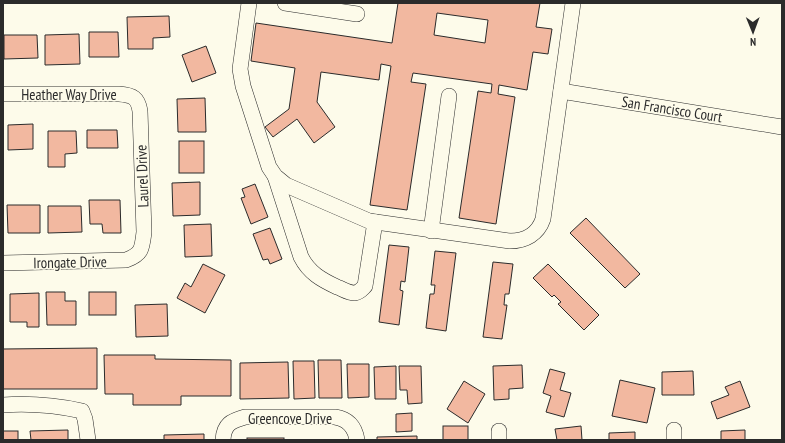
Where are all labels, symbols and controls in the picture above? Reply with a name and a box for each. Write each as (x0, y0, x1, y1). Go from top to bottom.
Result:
north arrow (733, 12, 773, 52)
text: N (750, 35, 756, 49)
street label: Heather Way Drive (21, 85, 117, 104)
street label: San Francisco Court (620, 92, 724, 126)
street label: Laurel Drive (131, 144, 153, 208)
street label: Irongate Drive (33, 252, 107, 272)
street label: Greencove Drive (248, 409, 332, 428)

